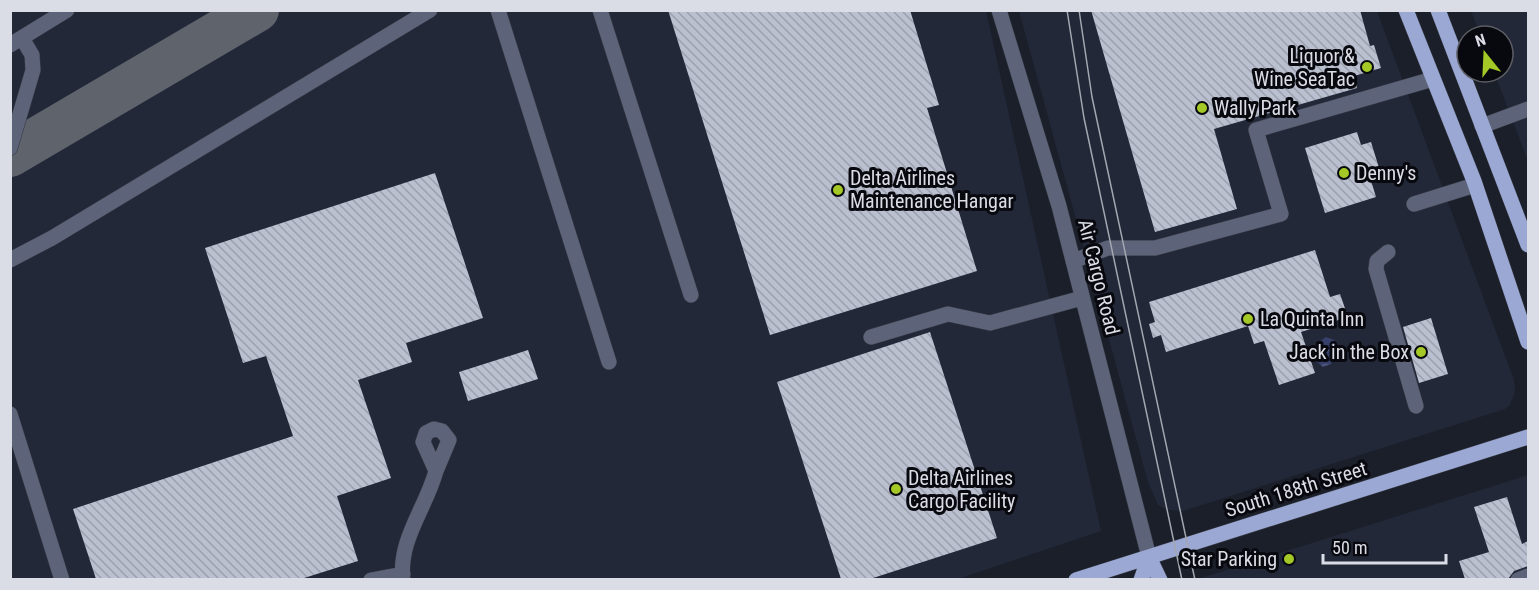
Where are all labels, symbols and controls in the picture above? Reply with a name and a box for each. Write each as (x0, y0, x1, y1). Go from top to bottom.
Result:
north arrow (1455, 24, 1515, 84)
text: N (1473, 30, 1488, 51)
place label: Liquor & Wine SeaTac (1254, 44, 1355, 91)
marker: Liquor & Wine SeaTac (1360, 60, 1374, 74)
place label: Wally Park (1214, 96, 1296, 120)
marker: Wally Park (1195, 101, 1209, 115)
place label: Denny's (1356, 161, 1416, 185)
place label: Delta Airlines Maintenance Hangar (850, 166, 1014, 213)
marker: Denny's (1337, 166, 1351, 180)
marker: Delta Airlines Maintenance Hangar (831, 183, 845, 197)
street label: Air Cargo Road (1073, 217, 1125, 337)
place label: La Quinta Inn (1260, 307, 1364, 331)
marker: La Quinta Inn (1241, 312, 1255, 326)
place label: Jack in the Box (1289, 340, 1409, 364)
marker: Jack in the Box (1414, 345, 1428, 359)
street label: South 188th Street (1222, 456, 1370, 522)
place label: Delta Airlines Cargo Facility (908, 466, 1015, 513)
marker: Delta Airlines Cargo Facility (889, 482, 903, 496)
scale bar (1323, 527, 1446, 565)
text: 50 m (1332, 537, 1367, 558)
place label: Star Parking (1181, 547, 1277, 571)
marker: Star Parking (1282, 552, 1296, 566)

